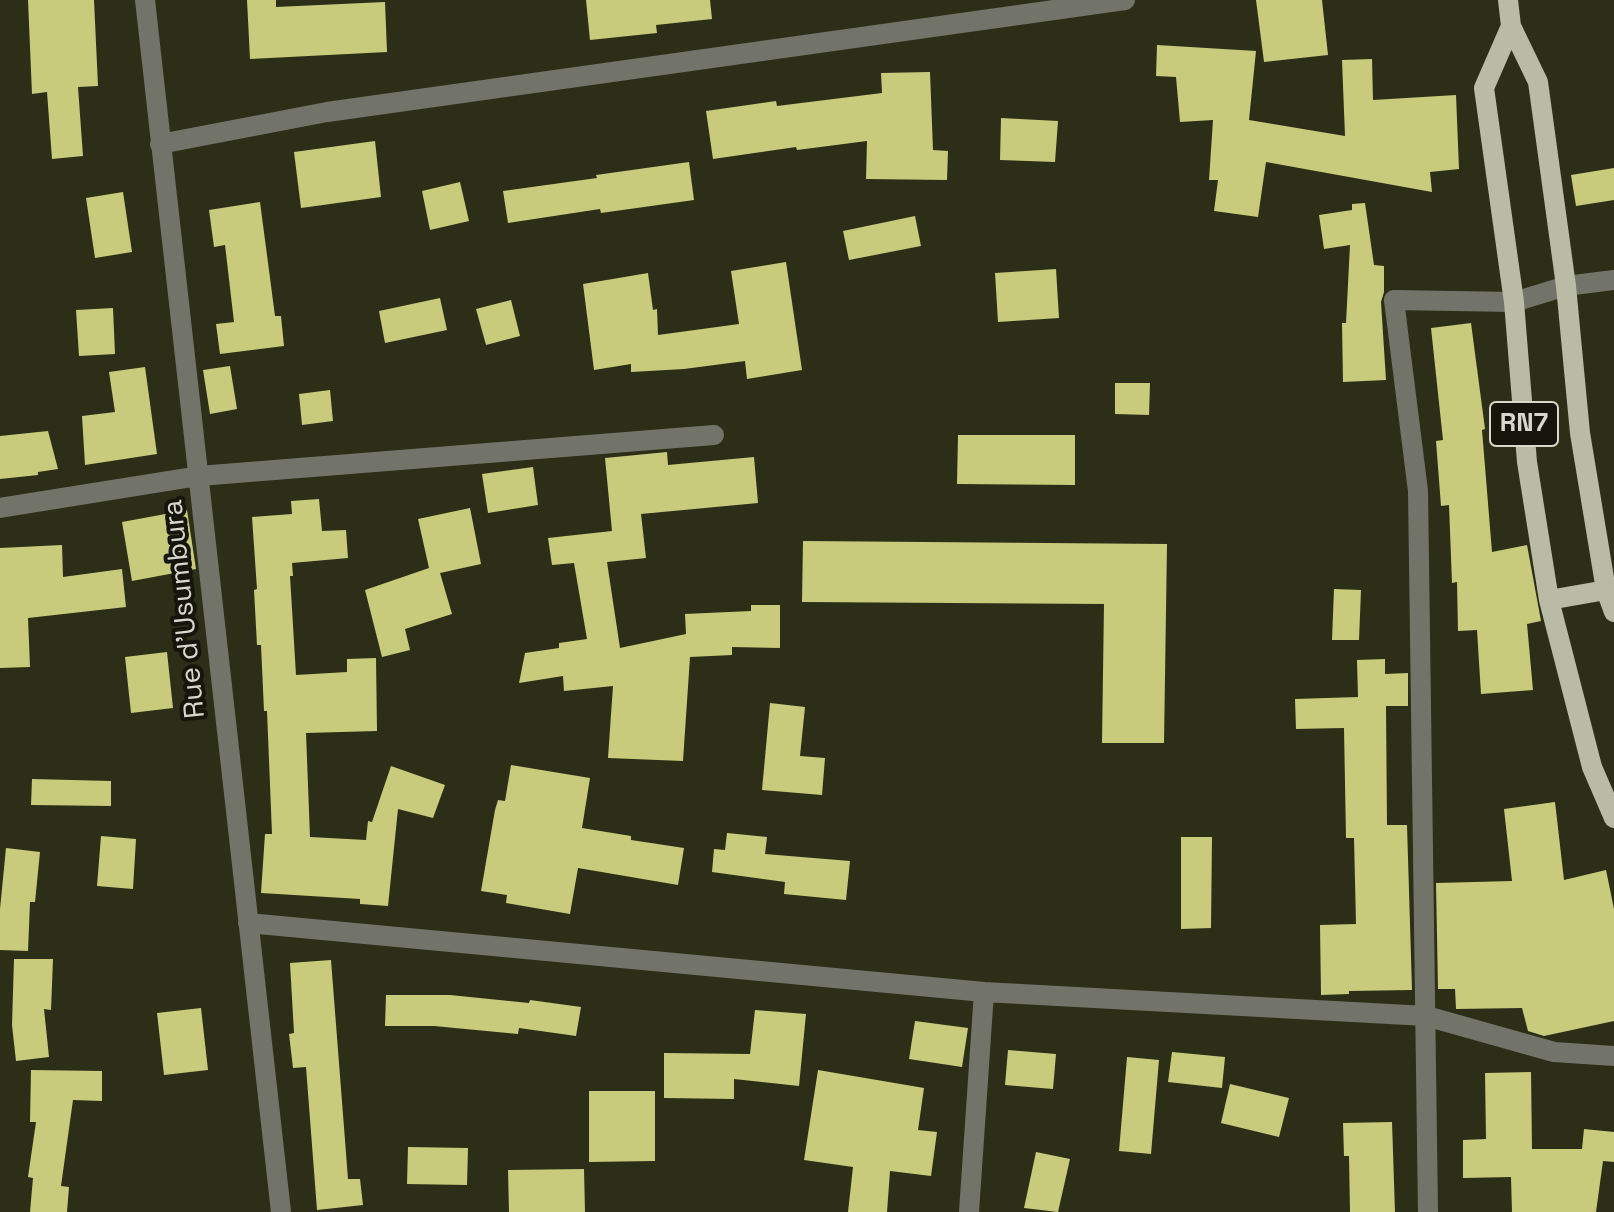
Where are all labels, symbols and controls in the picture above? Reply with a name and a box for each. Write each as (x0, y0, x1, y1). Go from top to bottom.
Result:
road number: RN7 (1490, 402, 1558, 446)
street label: Rue d'Usumbura (157, 498, 213, 720)

